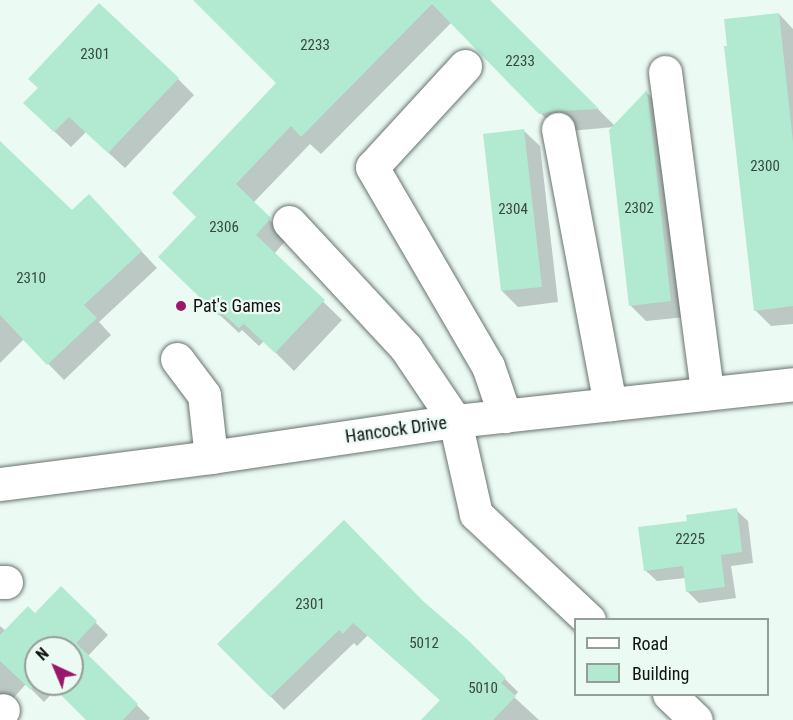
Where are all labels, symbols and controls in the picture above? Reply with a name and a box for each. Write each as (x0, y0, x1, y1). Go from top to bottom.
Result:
house number: 2233 (300, 37, 330, 55)
house number: 2301 (80, 46, 110, 64)
house number: 2233 (505, 53, 535, 71)
house number: 2300 (750, 158, 780, 176)
house number: 2302 (624, 200, 654, 218)
house number: 2304 (498, 201, 528, 219)
house number: 2306 (209, 219, 239, 237)
house number: 2310 (16, 270, 46, 288)
place label: Pat's Games (193, 295, 281, 317)
marker: Pat's Games (174, 299, 188, 313)
street label: Hancock Drive (344, 412, 448, 448)
house number: 2225 (675, 531, 705, 549)
house number: 2301 (295, 596, 325, 614)
legend (574, 618, 769, 696)
text: Road (632, 633, 668, 654)
house number: 5012 (409, 635, 439, 653)
north arrow (24, 636, 84, 696)
text: N (32, 644, 53, 664)
text: Building (632, 663, 689, 684)
house number: 5010 (468, 680, 498, 698)

